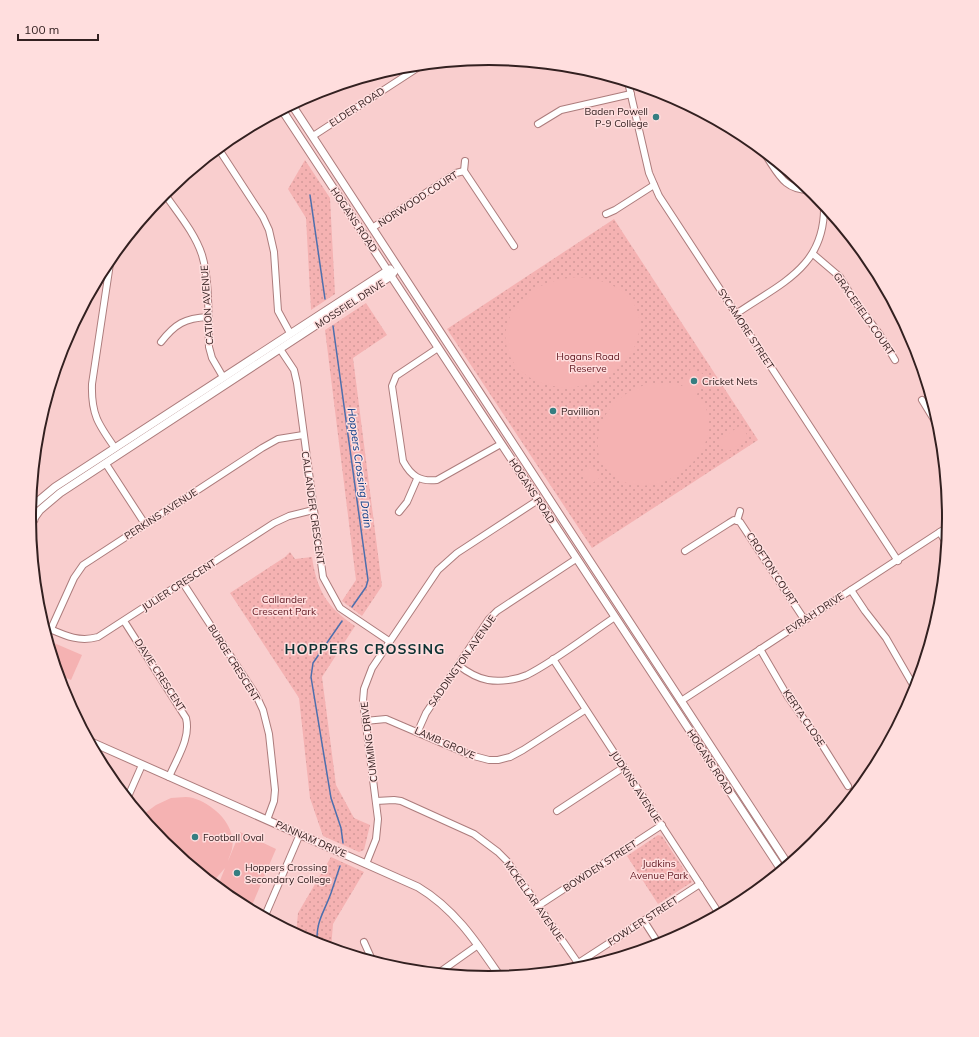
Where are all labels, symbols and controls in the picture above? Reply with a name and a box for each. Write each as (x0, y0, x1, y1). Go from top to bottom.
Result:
scale bar (18, 16, 98, 42)
text: 100 m (24, 22, 59, 37)
street label: ELDER ROAD (327, 84, 387, 130)
place label: Baden Powell P-9 College (585, 105, 648, 130)
marker: Baden Powell P-9 College (651, 112, 661, 122)
street label: NORWOOD COURT (376, 168, 460, 230)
street label: HOGANS ROAD (327, 185, 381, 255)
street label: CATION AVENUE (198, 265, 216, 345)
street label: GRACEFIELD COURT (831, 270, 897, 358)
street label: MOSSFIEL DRIVE (313, 276, 388, 331)
street label: SYCAMORE STREET (715, 286, 777, 372)
park label: Hogans Road Reserve (556, 350, 620, 375)
place label: Cricket Nets (702, 375, 758, 388)
marker: Cricket Nets (689, 376, 699, 386)
place label: Pavillion (561, 405, 600, 418)
marker: Pavillion (548, 406, 558, 416)
water label: Hoppers Crossing Drain (345, 407, 375, 529)
street label: CALLANDER CRESCENT (299, 450, 327, 566)
street label: HOGANS ROAD (506, 456, 558, 526)
street label: PERKINS AVENUE (122, 485, 200, 543)
street label: CROFTON COURT (743, 530, 801, 608)
street label: JULIER CRESCENT (139, 556, 219, 614)
street label: EVRAH DRIVE (783, 589, 847, 637)
park label: Callander Crescent Park (252, 593, 317, 618)
street label: SADDINGTON AVENUE (425, 612, 499, 710)
street label: BURGE CRESCENT (205, 622, 263, 704)
street label: DAVIE CRESCENT (132, 636, 188, 714)
district label: HOPPERS CROSSING (285, 640, 445, 658)
street label: KERTA CLOSE (780, 687, 828, 749)
street label: CUMMING DRIVE (358, 701, 380, 783)
street label: LAMB GROVE (413, 724, 478, 762)
street label: HOGANS ROAD (684, 727, 736, 797)
street label: JUDKINS AVENUE (608, 748, 664, 826)
street label: PANNAM DRIVE (273, 818, 349, 861)
place label: Football Oval (203, 831, 264, 844)
marker: Football Oval (190, 832, 200, 842)
street label: BOWDEN STREET (561, 837, 639, 895)
park label: Judkins Avenue Park (630, 857, 689, 882)
street label: MCKELLAR AVENUE (501, 858, 567, 944)
place label: Hoppers Crossing Secondary College (245, 861, 331, 886)
marker: Hoppers Crossing Secondary College (232, 868, 242, 878)
street label: FOWLER STREET (605, 893, 681, 949)

